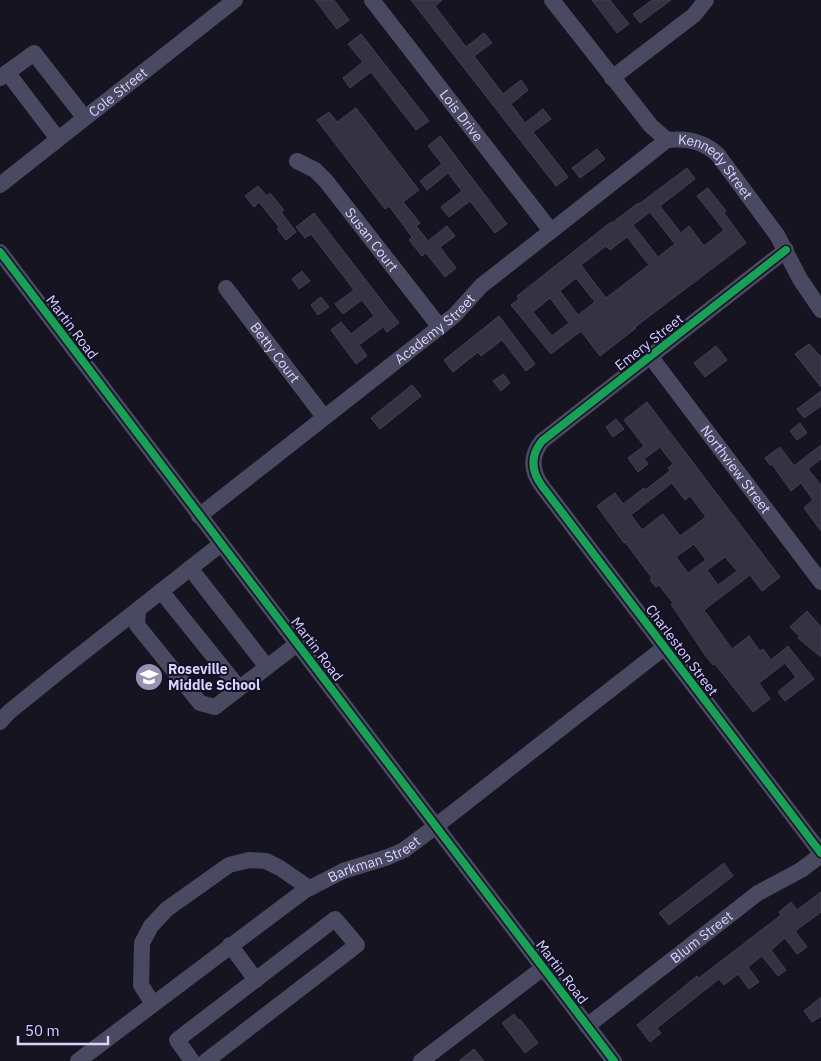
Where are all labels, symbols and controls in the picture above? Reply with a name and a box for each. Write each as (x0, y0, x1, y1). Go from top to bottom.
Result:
street label: Cole Street (85, 64, 151, 121)
street label: Lois Drive (436, 86, 487, 145)
street label: Kennedy Street (678, 130, 757, 203)
street label: Susan Court (341, 204, 402, 275)
street label: Academy Street (391, 290, 479, 368)
street label: Martin Road (42, 291, 102, 363)
street label: Emery Street (611, 310, 687, 374)
street label: Betty Court (246, 319, 304, 386)
street label: Northview Street (696, 421, 775, 517)
street label: Charleston Street (642, 601, 722, 699)
street label: Martin Road (287, 613, 347, 685)
place label: Roseville Middle School (168, 660, 260, 694)
school or university icon: Roseville Middle School (134, 662, 164, 692)
street label: Barkman Street (325, 832, 424, 886)
street label: Blum Street (666, 907, 737, 967)
street label: Martin Road (532, 936, 592, 1008)
scale bar (18, 1014, 108, 1046)
text: 50 m (25, 1021, 60, 1040)

